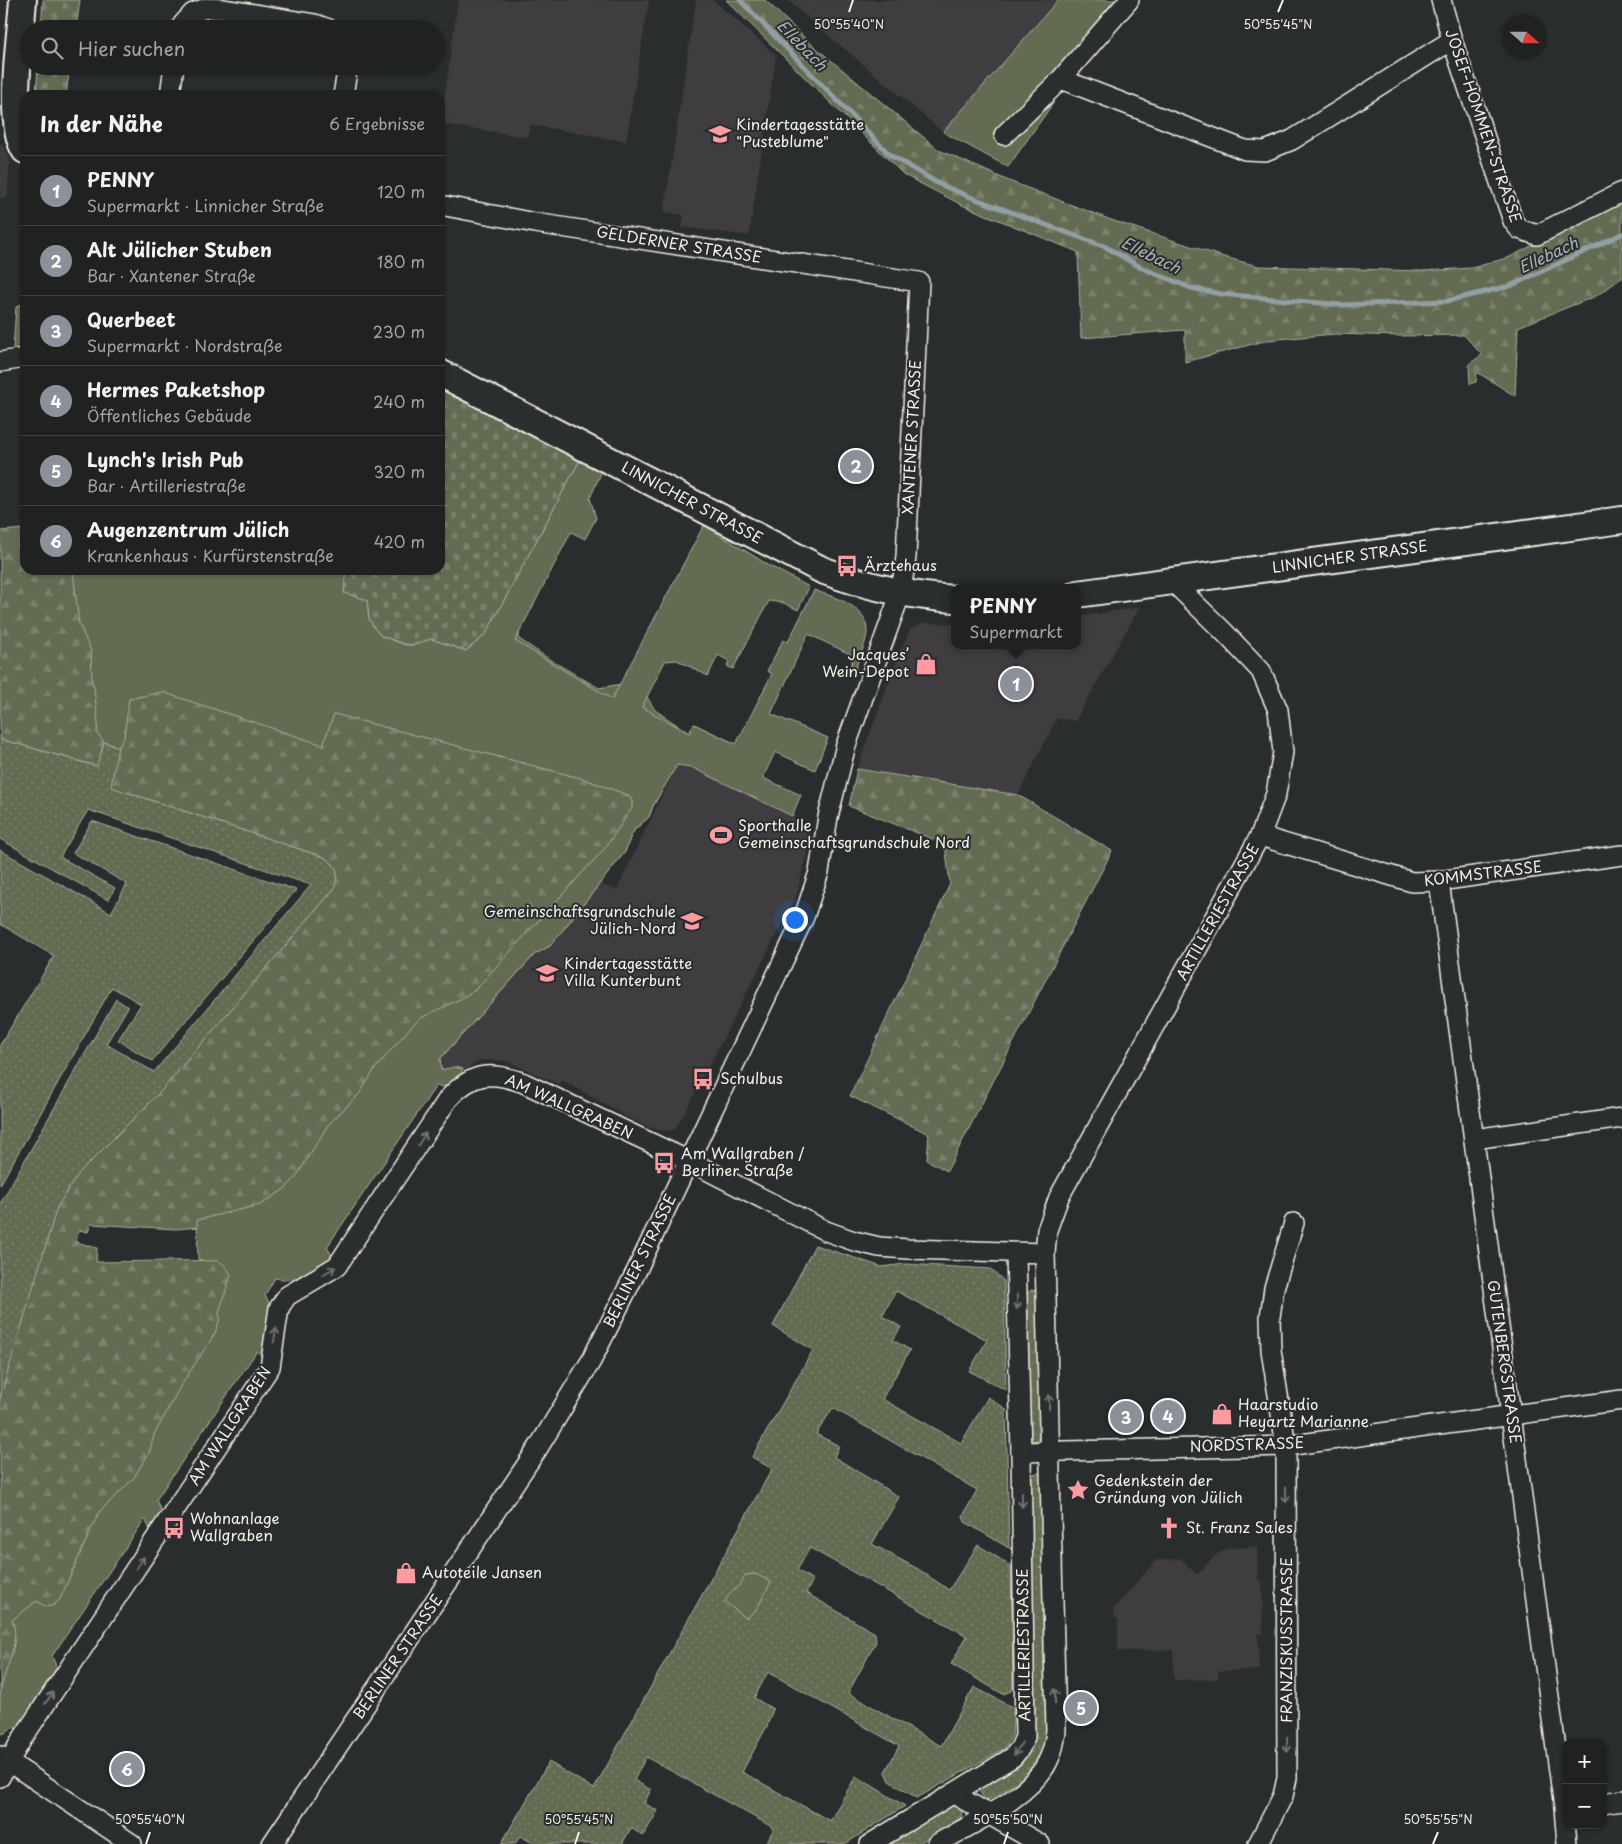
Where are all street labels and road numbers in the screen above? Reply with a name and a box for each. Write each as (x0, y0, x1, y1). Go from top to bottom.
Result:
street label: JOSEF-HOMMEN-STRASSE (1440, 25, 1528, 226)
street label: GELDERNER STRASSE (595, 219, 764, 268)
street label: XANTENER STRASSE (895, 359, 926, 515)
street label: LINNICHER STRASSE (618, 455, 767, 549)
street label: LINNICHER STRASSE (1270, 533, 1429, 578)
street label: ARTILLERIESTRASSE (1169, 839, 1264, 984)
street label: KOMMSTRASSE (1423, 854, 1543, 891)
street label: AM WALLGRABEN (502, 1067, 637, 1144)
street label: BERLINER STRASSE (596, 1190, 681, 1331)
street label: GUTENBERGSTRASSE (1483, 1279, 1528, 1445)
street label: AM WALLGRABEN (182, 1361, 276, 1489)
street label: NORDSTRASSE (1189, 1430, 1305, 1457)
street label: FRANZISKUSSTRASSE (1274, 1557, 1297, 1723)
street label: ARTILLERIESTRASSE (1010, 1568, 1035, 1722)
street label: BERLINER STRASSE (346, 1589, 447, 1723)

